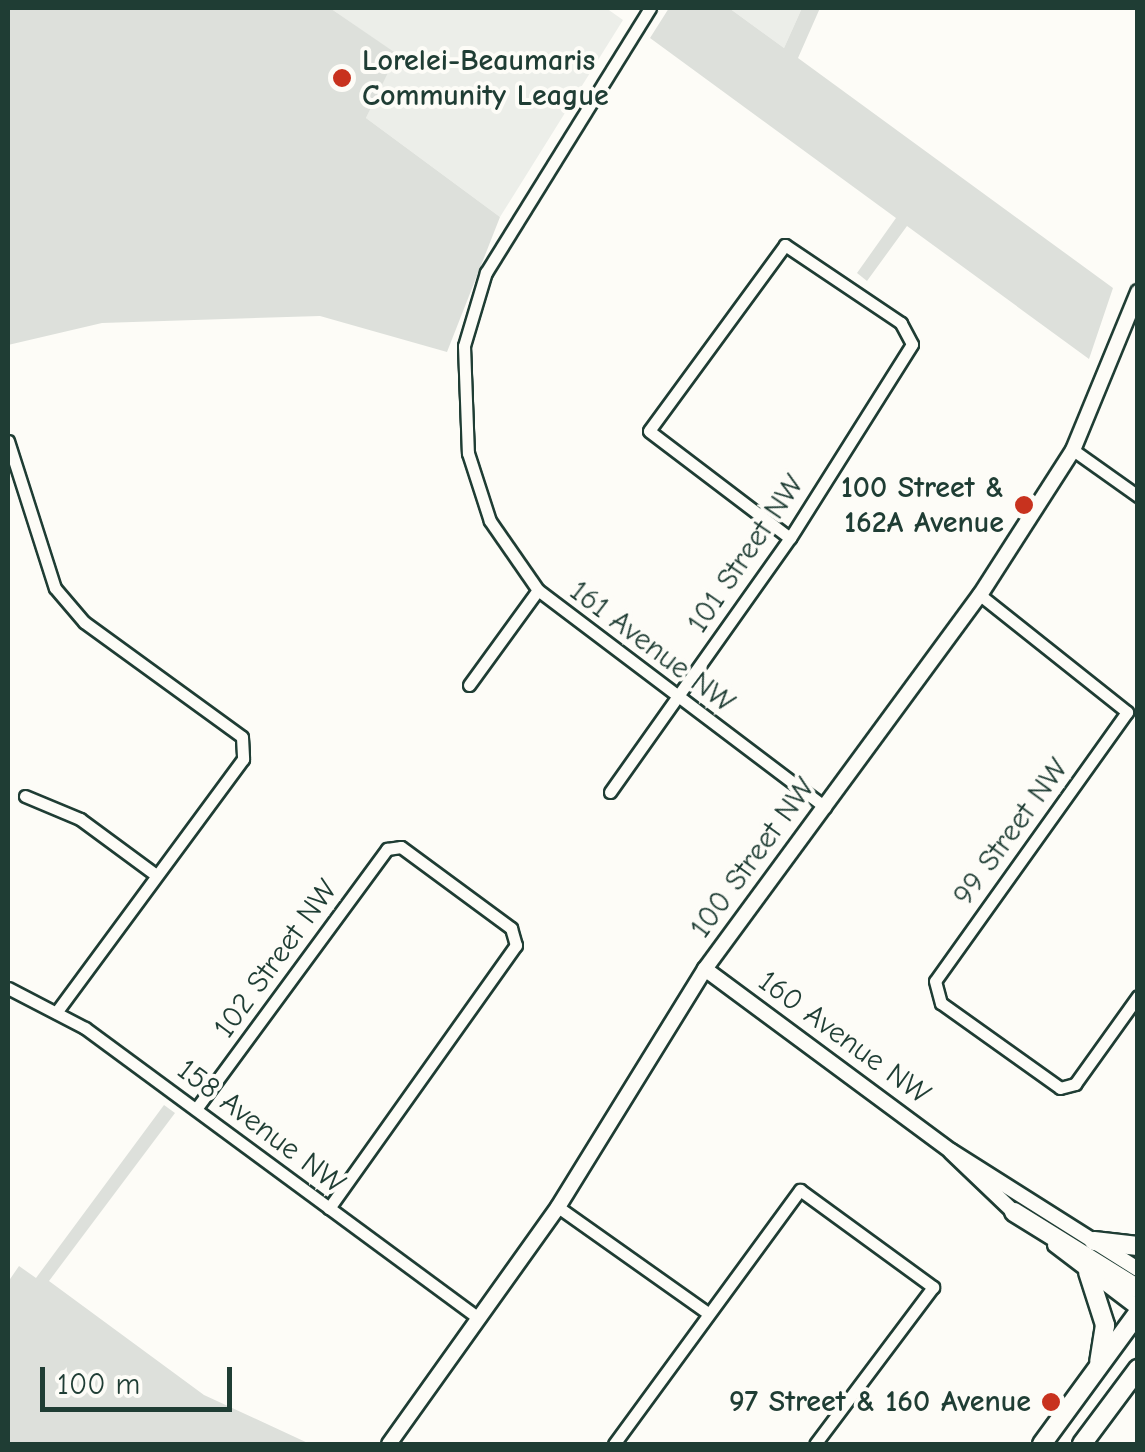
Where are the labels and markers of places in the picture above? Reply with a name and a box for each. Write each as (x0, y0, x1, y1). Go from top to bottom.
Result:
place label: Lorelei-Beaumaris Community League (362, 43, 609, 114)
marker: Lorelei-Beaumaris Community League (331, 67, 353, 89)
place label: 100 Street & 162A Avenue (841, 470, 1004, 540)
marker: 100 Street & 162A Avenue (1013, 494, 1035, 516)
place label: 97 Street & 160 Avenue (729, 1384, 1031, 1420)
marker: 97 Street & 160 Avenue (1040, 1391, 1062, 1413)

